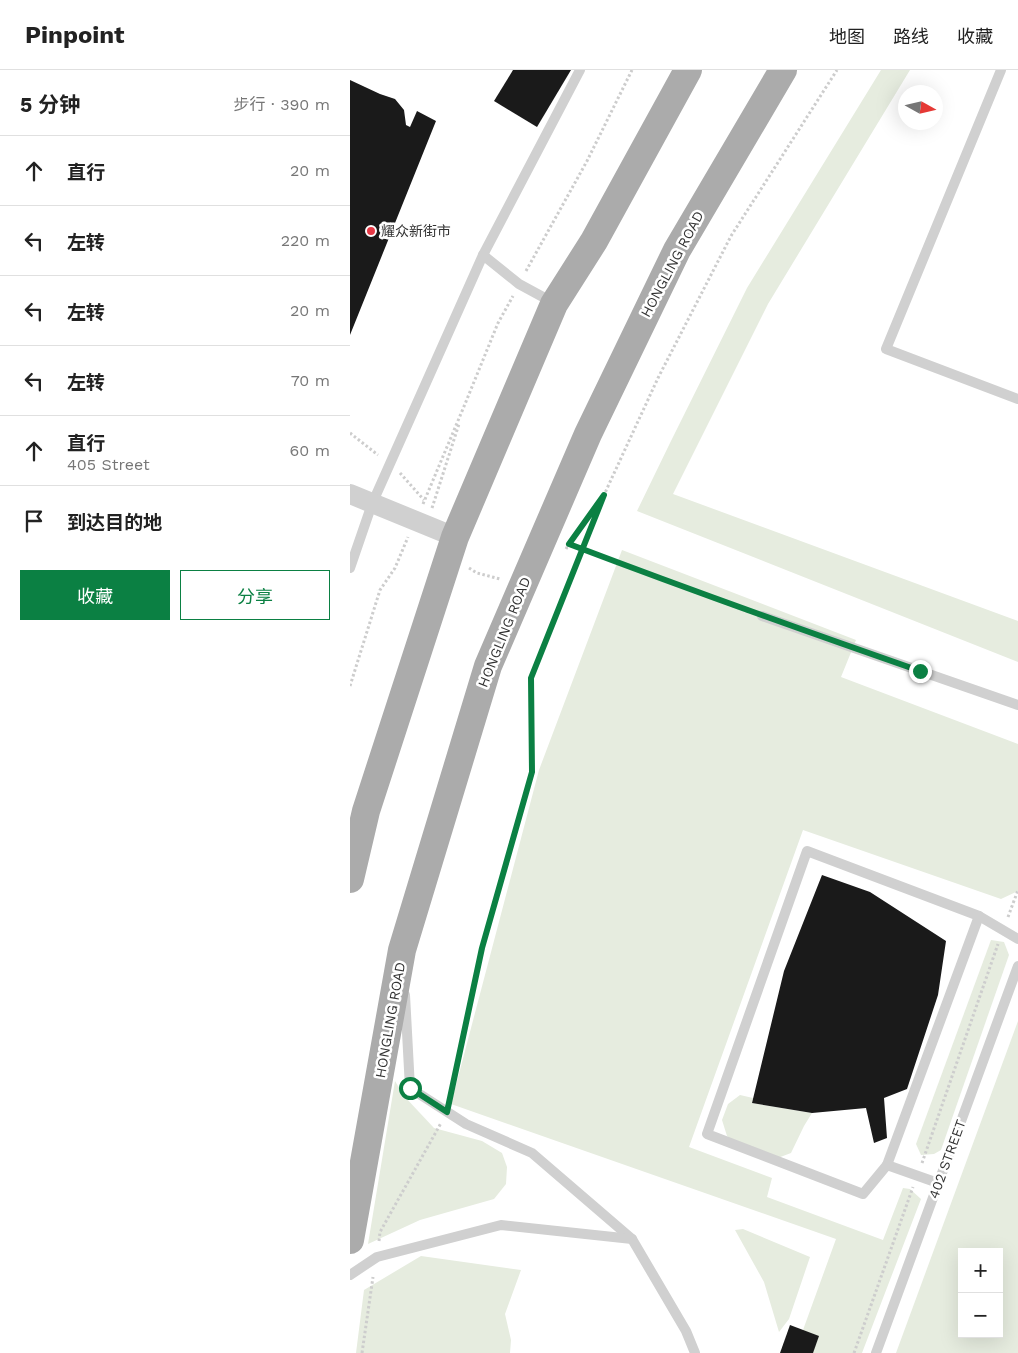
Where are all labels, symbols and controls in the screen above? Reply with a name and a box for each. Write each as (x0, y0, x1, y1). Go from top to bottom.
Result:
text: Pinpoint (25, 21, 125, 49)
text: 地图 (829, 26, 865, 47)
text: 路线 (893, 26, 929, 47)
text: 收藏 (957, 26, 993, 47)
north arrow (898, 85, 943, 130)
text: 5 分钟 (20, 92, 80, 117)
text: 步行 · 390 m (234, 95, 330, 114)
icon: ahead (20, 157, 48, 185)
text: 直行 (67, 161, 105, 184)
text: 20 m (290, 161, 330, 180)
street label: HONGLING ROAD (637, 208, 707, 320)
place label: 耀众新街市 (381, 223, 451, 239)
marker: 耀众新街市 (365, 225, 377, 237)
icon: left (20, 227, 48, 255)
text: 左转 (67, 231, 105, 254)
text: 220 m (281, 231, 330, 250)
icon: left (20, 297, 48, 325)
text: 左转 (67, 301, 105, 324)
text: 20 m (290, 301, 330, 320)
icon: left (20, 367, 48, 395)
text: 左转 (67, 371, 105, 394)
text: 70 m (291, 371, 330, 390)
text: 直行 (67, 432, 105, 455)
icon: ahead (20, 437, 48, 465)
text: 60 m (290, 441, 330, 460)
text: 405 Street (67, 455, 150, 474)
icon: arrive (20, 507, 48, 535)
text: 到达目的地 (67, 511, 162, 534)
button: 收藏 (20, 570, 170, 620)
button: 分享 (180, 570, 330, 620)
street label: HONGLING ROAD (475, 574, 533, 690)
route end (909, 660, 932, 683)
street label: HONGLING ROAD (372, 961, 408, 1079)
route start (399, 1077, 422, 1100)
street label: 402 STREET (925, 1117, 969, 1201)
map controls (958, 1248, 1003, 1338)
button: + (958, 1248, 1003, 1293)
button: − (958, 1293, 1003, 1338)

